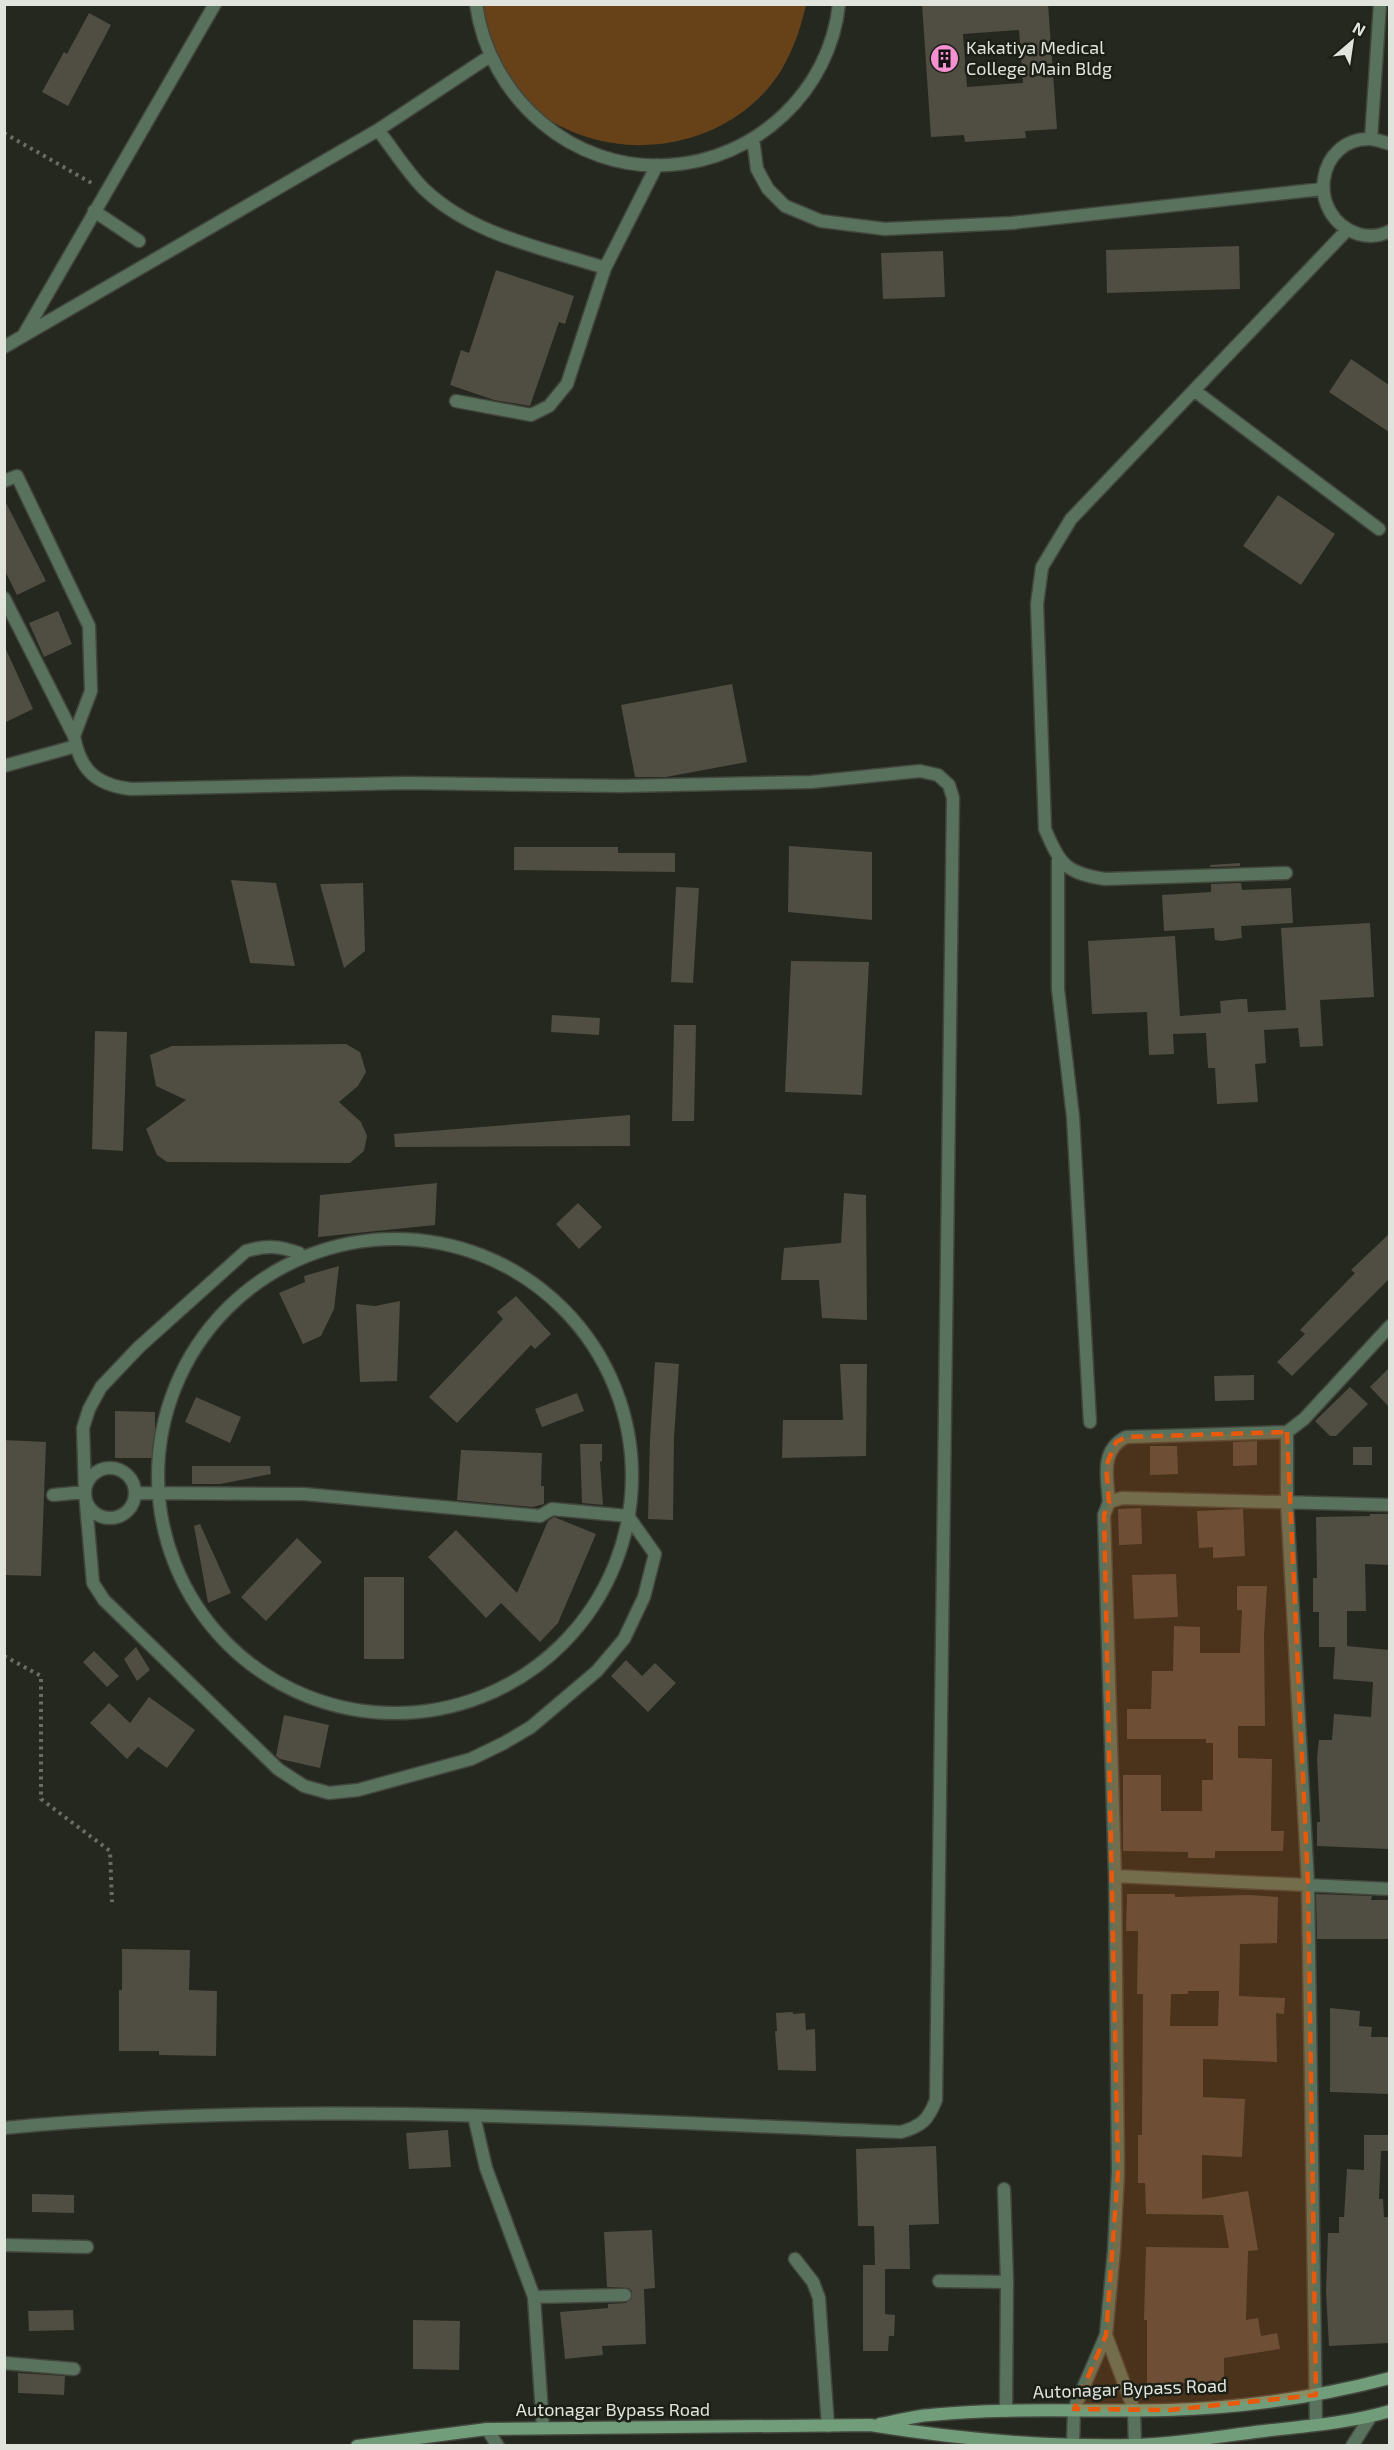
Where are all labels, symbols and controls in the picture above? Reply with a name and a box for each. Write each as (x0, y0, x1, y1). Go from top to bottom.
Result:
north arrow (1322, 12, 1382, 72)
text: N (1350, 17, 1369, 40)
place label: Kakatiya Medical College Main Bldg (966, 36, 1112, 79)
building icon: Kakatiya Medical College Main Bldg (929, 42, 961, 74)
street label: Autonagar Bypass Road (1032, 2374, 1227, 2402)
street label: Autonagar Bypass Road (516, 2398, 710, 2420)

